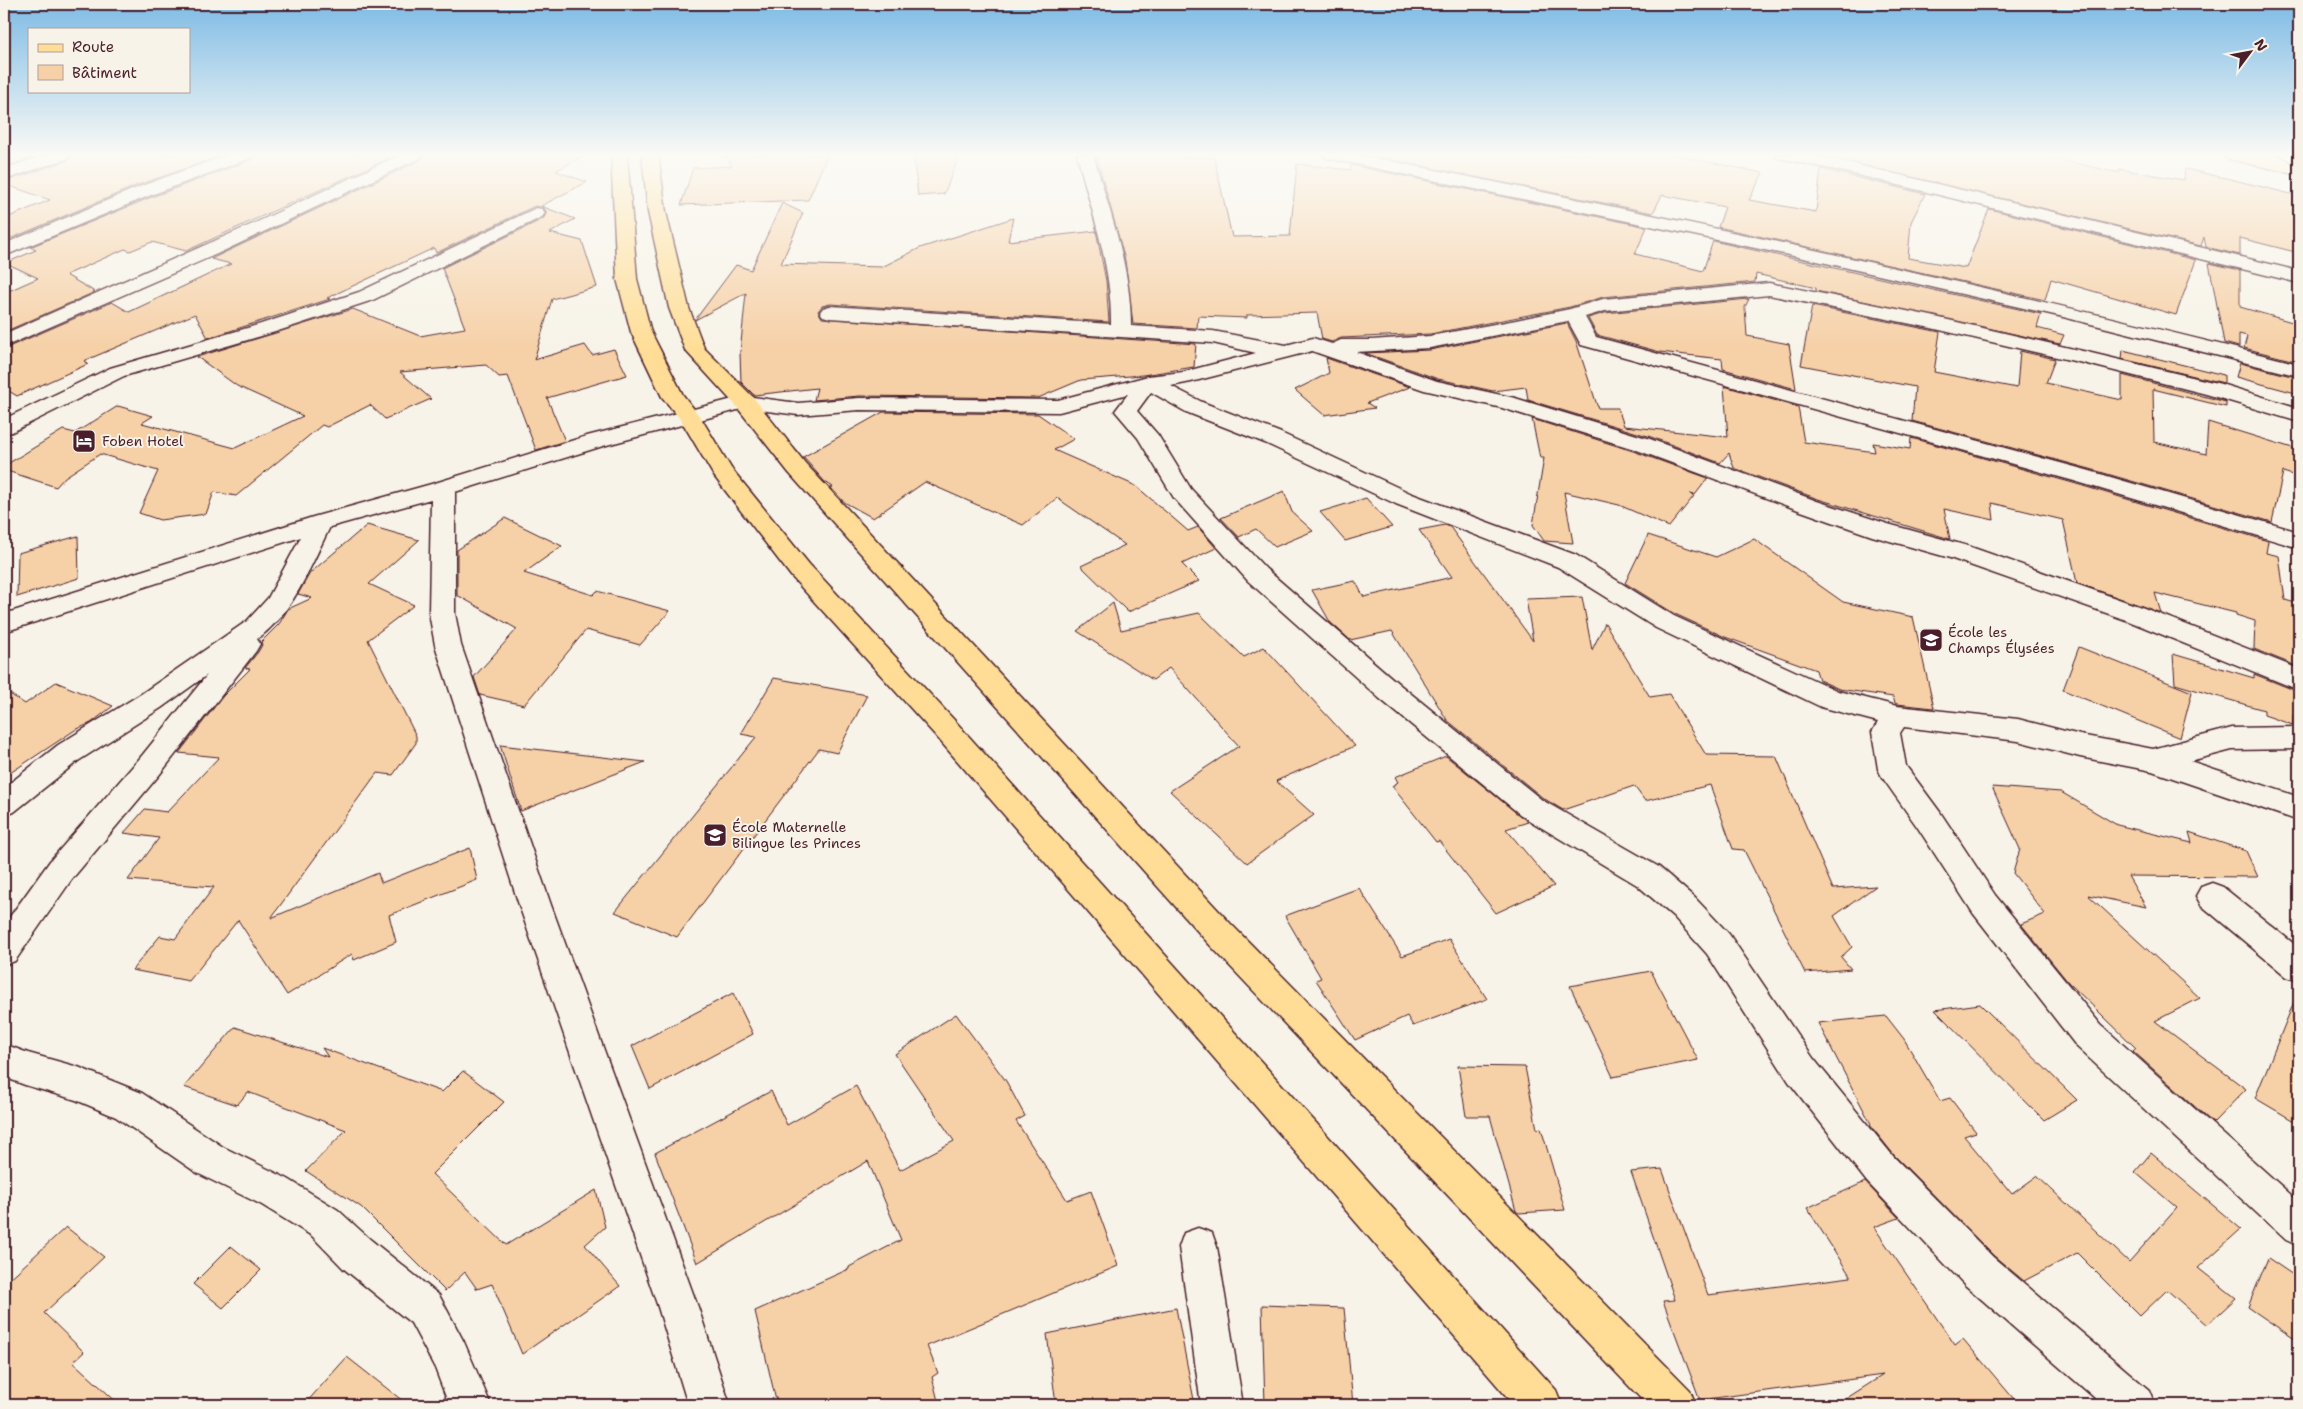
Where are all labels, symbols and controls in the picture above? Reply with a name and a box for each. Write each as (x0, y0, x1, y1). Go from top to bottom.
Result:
legend (28, 28, 190, 92)
north arrow (2226, 28, 2276, 78)
text: N (2250, 36, 2272, 55)
text: Route (72, 37, 114, 57)
text: Bâtiment (72, 63, 137, 83)
hotel icon: Foben Hotel (71, 428, 97, 454)
place label: Foben Hotel (102, 432, 184, 450)
place label: École les Champs Élysées (1948, 623, 2055, 657)
school or university icon: École les Champs Élysées (1918, 627, 1944, 653)
place label: École Maternelle Bilingue les Princes (732, 818, 861, 852)
school or university icon: École Maternelle Bilingue les Princes (702, 822, 728, 848)

